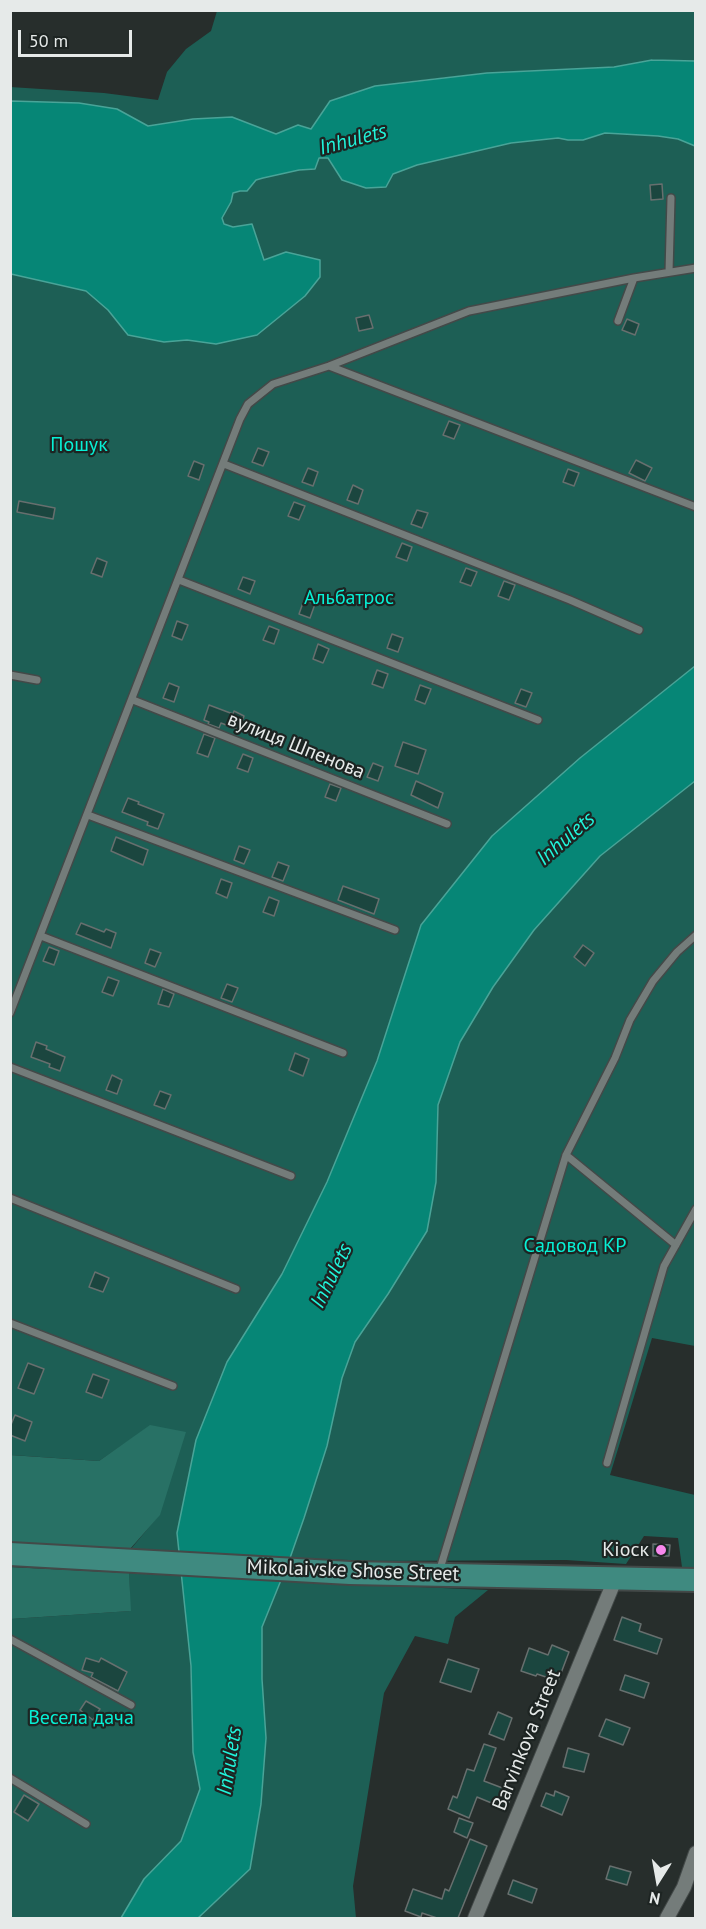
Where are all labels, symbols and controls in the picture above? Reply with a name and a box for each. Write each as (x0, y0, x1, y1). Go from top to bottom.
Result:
scale bar (21, 18, 135, 56)
text: 50 m (29, 29, 68, 52)
water label: Inhulets (316, 119, 390, 161)
park label: Пошук (50, 433, 108, 457)
park label: Альбатрос (304, 586, 394, 610)
street label: вулиця Шпенова (224, 708, 368, 784)
water label: Inhulets (532, 807, 600, 871)
park label: Садовод КР (524, 1234, 626, 1258)
water label: Inhulets (306, 1239, 358, 1313)
place label: Кіоск (602, 1538, 649, 1562)
marker: Кіоск (654, 1543, 668, 1557)
street label: Mikolaivske Shose Street (246, 1555, 460, 1587)
street label: Barvinkova Street (488, 1666, 566, 1814)
park label: Весела дача (28, 1706, 134, 1730)
water label: Inhulets (212, 1725, 248, 1797)
north arrow (628, 1851, 688, 1911)
text: N (648, 1888, 662, 1909)

